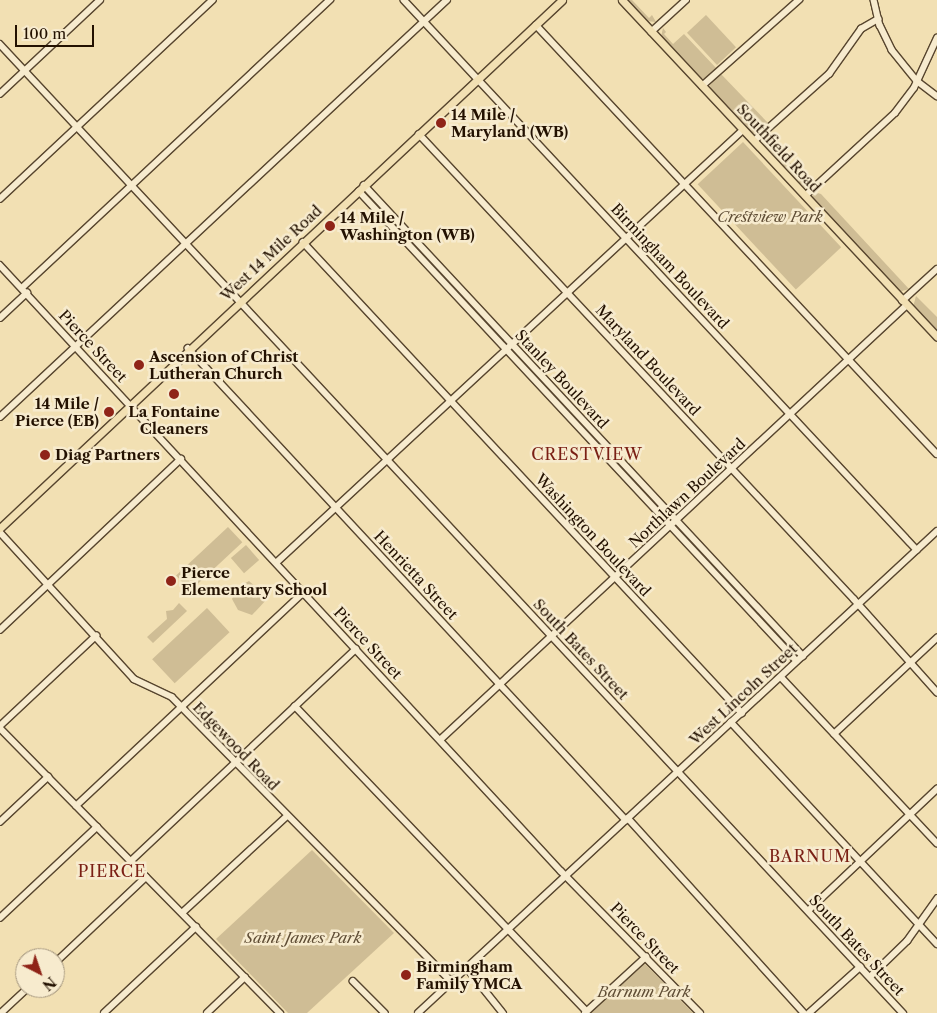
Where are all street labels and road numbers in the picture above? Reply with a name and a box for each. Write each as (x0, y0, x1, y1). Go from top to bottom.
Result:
street label: Southfield Road (733, 100, 825, 196)
street label: Birmingham Boulevard (607, 200, 733, 332)
street label: West 14 Mile Road (217, 201, 325, 305)
street label: Maryland Boulevard (592, 301, 704, 419)
street label: Pierce Street (55, 306, 131, 386)
street label: Stanley Boulevard (511, 326, 613, 432)
street label: Northlawn Boulevard (625, 434, 749, 552)
street label: Washington Boulevard (532, 470, 654, 600)
street label: Henrietta Street (370, 527, 462, 623)
street label: South Bates Street (530, 595, 632, 703)
street label: Pierce Street (330, 603, 406, 683)
street label: West Lincoln Street (685, 640, 801, 748)
street label: Edgewood Road (189, 698, 283, 794)
street label: South Bates Street (806, 891, 908, 999)
street label: Pierce Street (607, 899, 683, 977)

